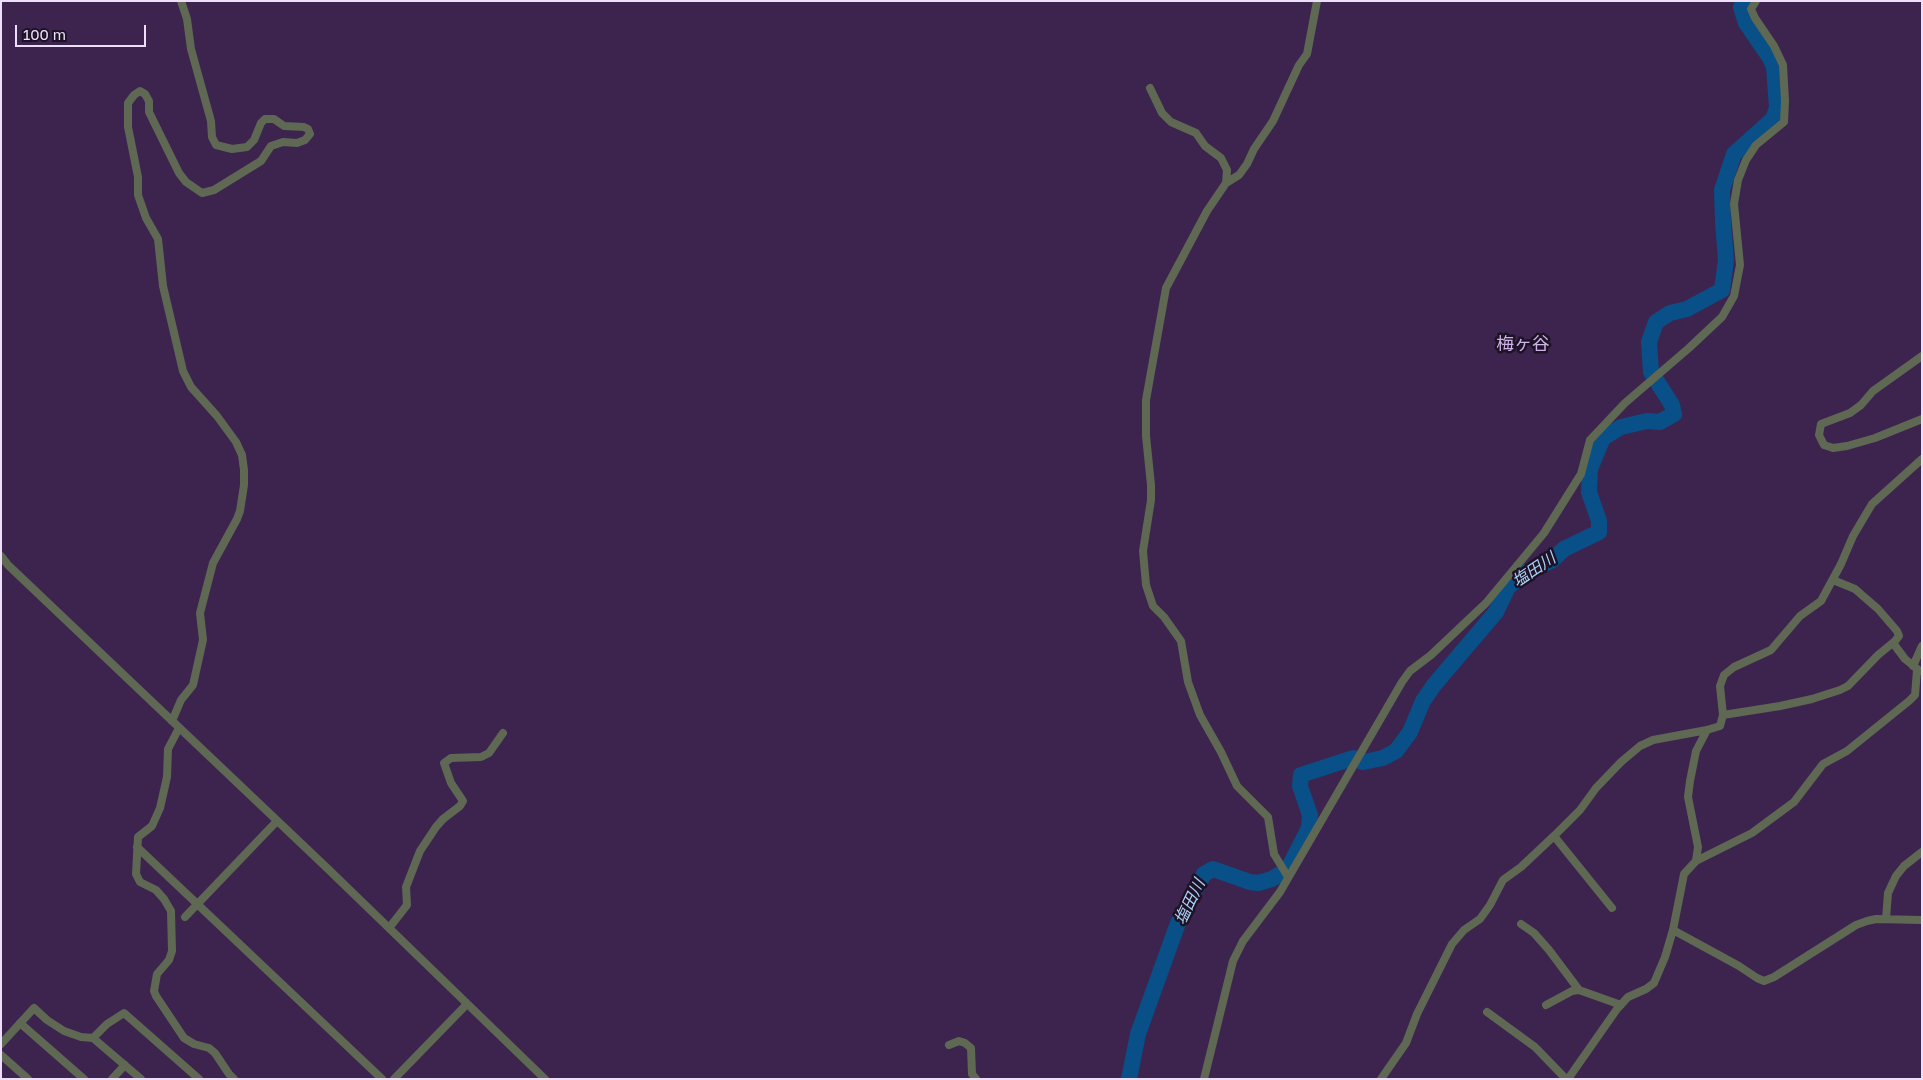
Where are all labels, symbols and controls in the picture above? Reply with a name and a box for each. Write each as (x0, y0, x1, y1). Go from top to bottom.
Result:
scale bar (18, 15, 149, 47)
text: 100 m (23, 25, 66, 43)
district label: 梅ヶ谷 (1496, 333, 1550, 355)
water label: 塩田川 (1509, 549, 1559, 591)
water label: 塩田川 (1171, 876, 1209, 928)

